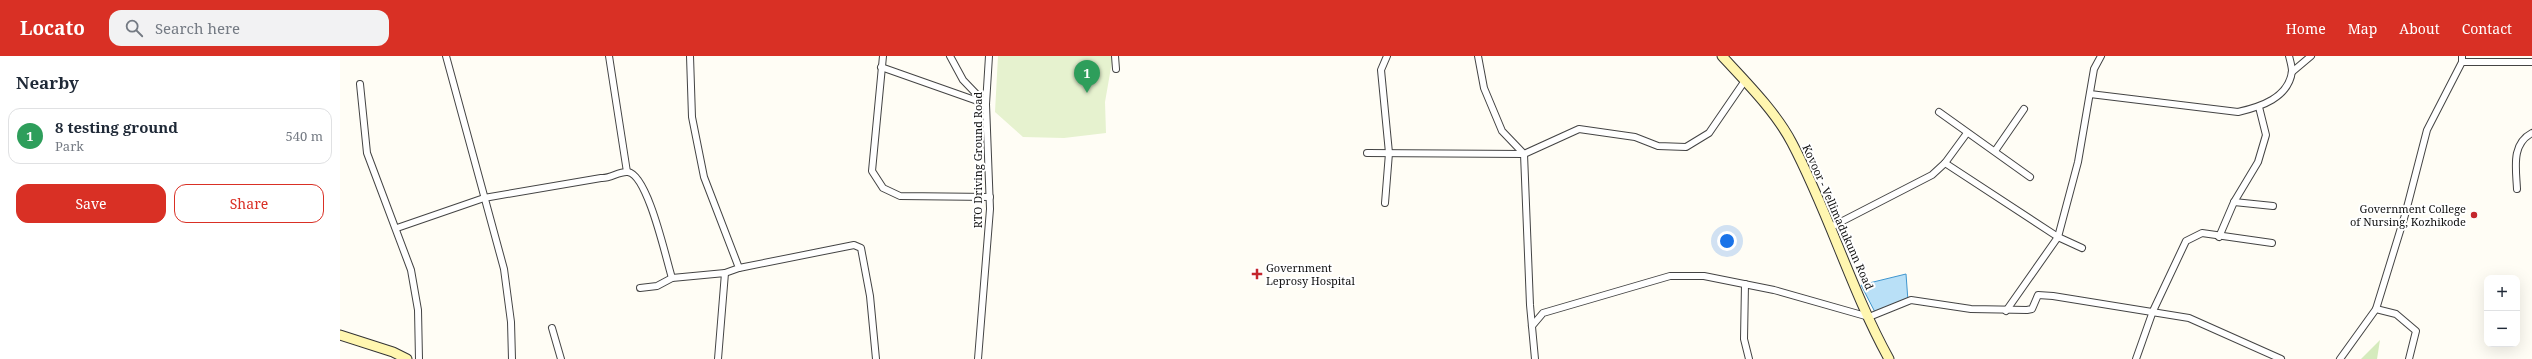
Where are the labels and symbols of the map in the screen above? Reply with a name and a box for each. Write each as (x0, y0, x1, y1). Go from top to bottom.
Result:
pin: 1 (1074, 60, 1100, 93)
street label: RTO Driving Ground Road (970, 91, 985, 228)
street label: Kovoor - Vellimadukunn Road (1800, 142, 1877, 292)
place label: Government College of Nursing, Kozhikode (2350, 201, 2466, 229)
marker: Government College of Nursing, Kozhikode (2469, 210, 2479, 220)
your location (1717, 231, 1737, 251)
place label: Government Leprosy Hospital (1266, 260, 1355, 288)
marker: Government Leprosy Hospital (1251, 268, 1263, 280)

